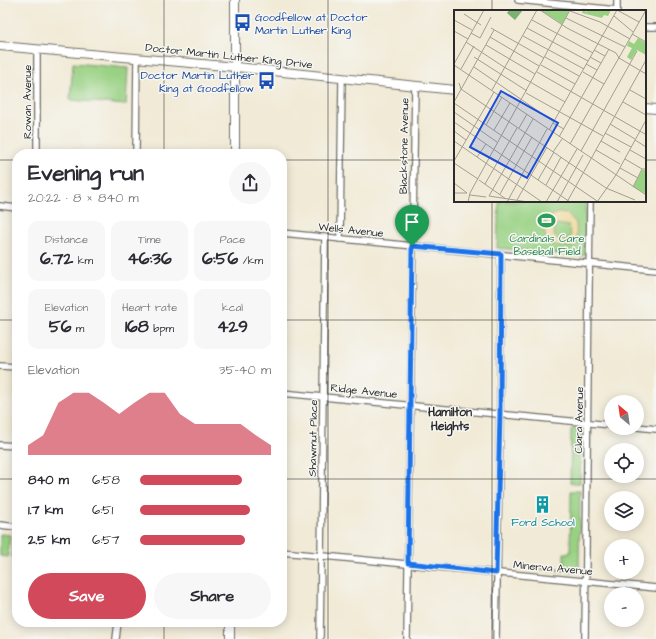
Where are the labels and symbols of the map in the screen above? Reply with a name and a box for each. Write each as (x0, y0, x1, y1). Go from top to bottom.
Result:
place label: Goodfellow at Doctor Martin Luther King (255, 10, 368, 39)
inset map (454, 10, 646, 202)
bus stop icon: Goodfellow at Doctor Martin Luther King (232, 13, 252, 33)
street label: Doctor Martin Luther King Drive (145, 40, 313, 73)
street label: Rowan Avenue (20, 65, 35, 139)
place label: Doctor Martin Luther King at Goodfellow (141, 68, 254, 97)
bus stop icon: Doctor Martin Luther King at Goodfellow (257, 71, 277, 91)
street label: Blackstone Avenue (396, 98, 412, 194)
pin (395, 205, 429, 246)
sports icon: Cardinals Care Baseball Field (537, 210, 557, 230)
street label: Wells Avenue (318, 219, 384, 241)
place label: Cardinals Care Baseball Field (510, 231, 585, 259)
street label: Ridge Avenue (330, 380, 398, 403)
street label: Clara Avenue (571, 386, 587, 454)
north arrow (604, 395, 644, 435)
street label: Shawmut Place (305, 399, 321, 477)
district label: Hamilton Heights (428, 404, 472, 437)
building icon: Ford School (533, 494, 553, 514)
place label: Ford School (511, 515, 575, 530)
street label: Minerva Avenue (513, 557, 593, 579)

